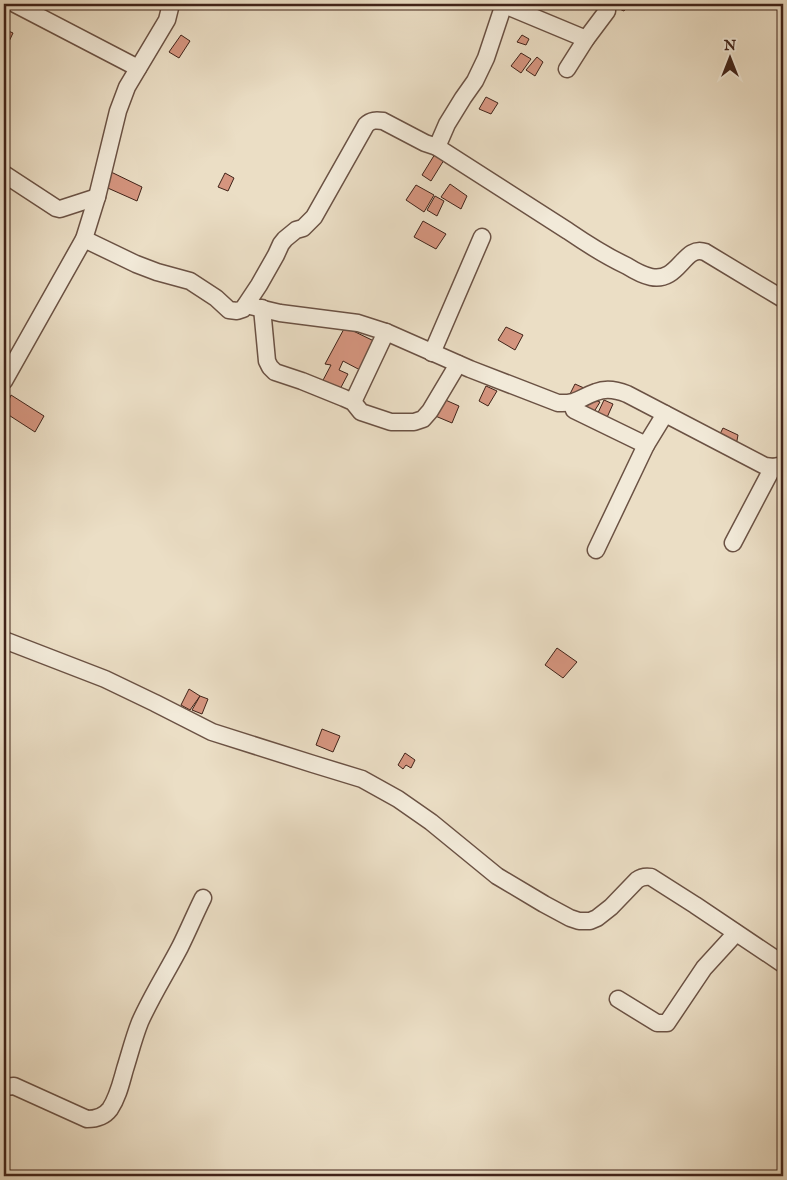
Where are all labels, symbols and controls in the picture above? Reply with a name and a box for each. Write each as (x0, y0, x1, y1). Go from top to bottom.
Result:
north arrow (704, 32, 754, 82)
text: N (723, 37, 736, 55)

